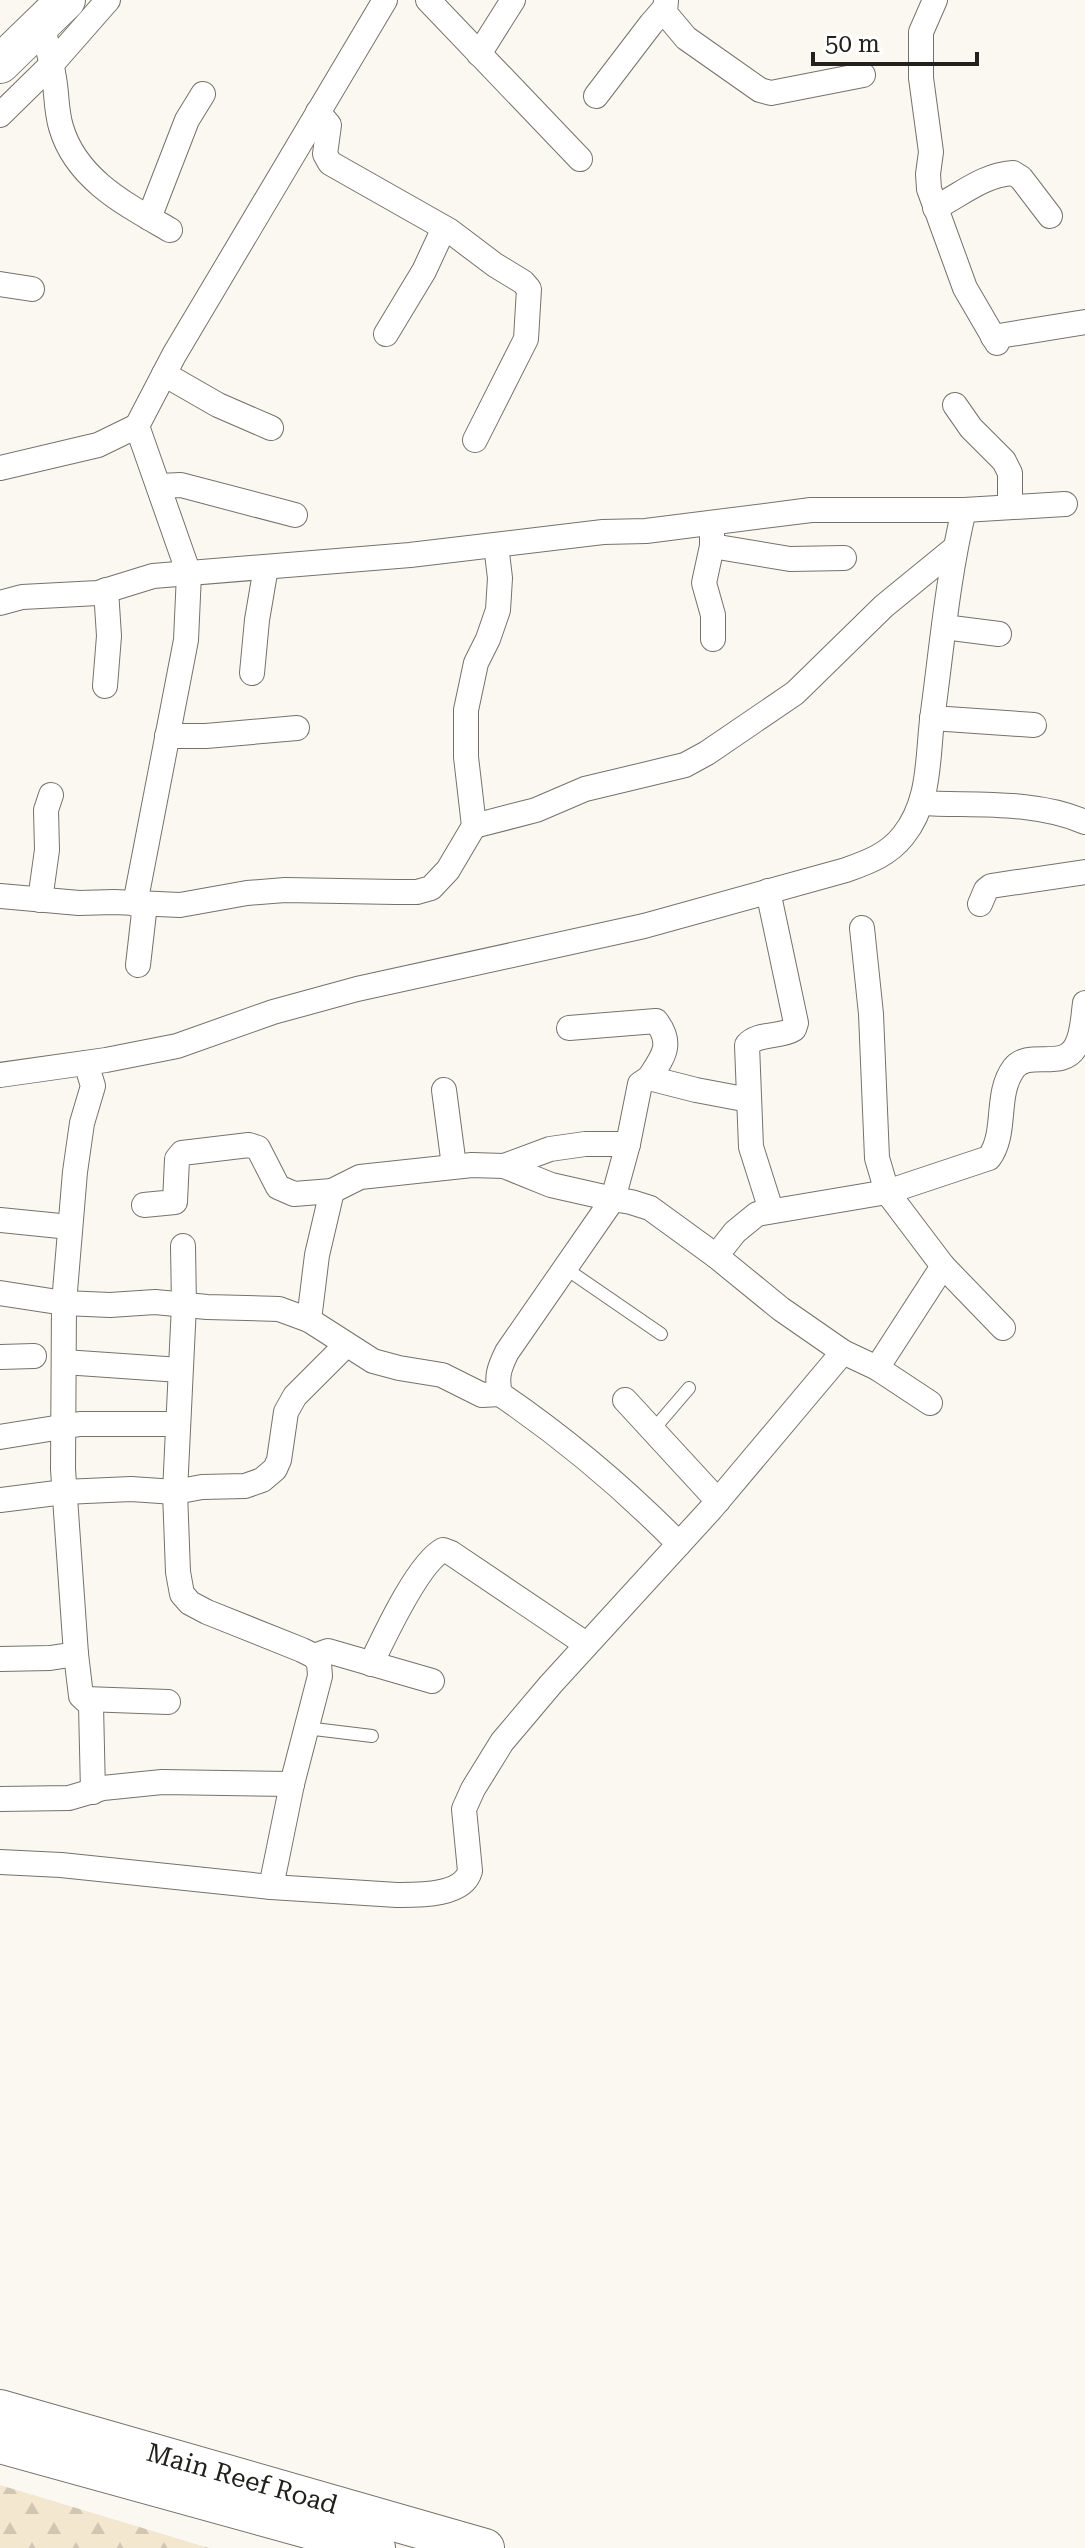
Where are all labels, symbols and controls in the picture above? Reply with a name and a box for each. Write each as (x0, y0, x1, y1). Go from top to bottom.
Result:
scale bar (813, 16, 977, 66)
text: 50 m (825, 30, 880, 58)
street label: Main Reef Road (143, 2437, 341, 2520)

